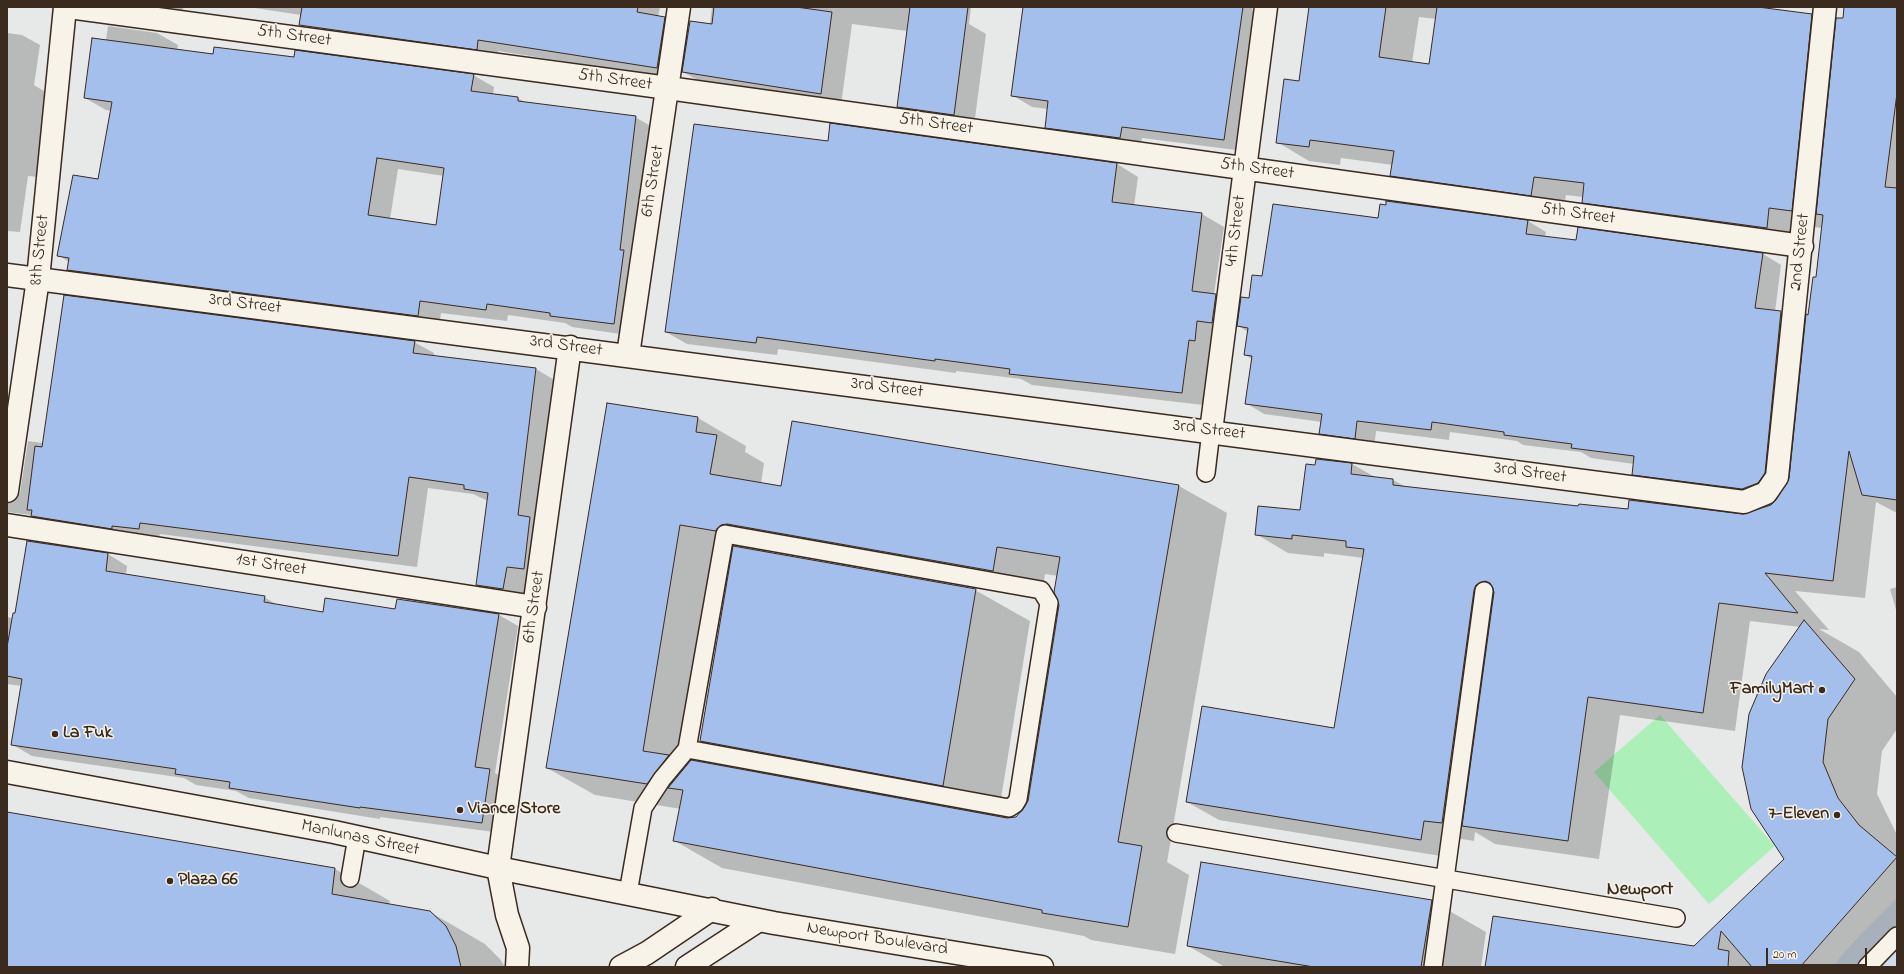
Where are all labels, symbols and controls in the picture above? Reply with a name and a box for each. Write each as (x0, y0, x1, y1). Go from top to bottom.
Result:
street label: 5th Street (255, 21, 333, 53)
street label: 5th Street (576, 65, 654, 97)
street label: 5th Street (897, 109, 975, 141)
street label: 6th Street (638, 144, 670, 218)
street label: 5th Street (1218, 154, 1296, 186)
street label: 4th Street (1222, 194, 1252, 268)
street label: 5th Street (1539, 199, 1617, 231)
street label: 2nd Street (1786, 212, 1816, 292)
street label: 8th Street (27, 213, 55, 287)
street label: 3rd Street (207, 290, 283, 320)
street label: 3rd Street (528, 331, 604, 363)
street label: 3rd Street (849, 374, 925, 404)
street label: 3rd Street (1171, 416, 1247, 446)
street label: 3rd Street (1492, 458, 1568, 490)
street label: 1st Street (234, 550, 308, 582)
street label: 6th Street (519, 570, 551, 644)
place label: FamilyMart (1730, 679, 1814, 701)
marker: FamilyMart (1817, 685, 1827, 695)
place label: La Fuk (63, 723, 112, 745)
marker: La Fuk (50, 729, 60, 739)
place label: Viance Store (468, 799, 560, 821)
place label: 7-Eleven (1768, 804, 1829, 826)
marker: Viance Store (455, 805, 465, 815)
marker: 7-Eleven (1832, 810, 1842, 820)
street label: Manlunas Street (299, 816, 421, 862)
place label: Plaza 66 (178, 870, 238, 892)
marker: Plaza 66 (165, 876, 175, 886)
district label: Newport (1607, 880, 1673, 902)
street label: Newport Boulevard (805, 918, 949, 962)
scale bar (1768, 940, 1869, 966)
text: 20 m (1773, 946, 1796, 964)

